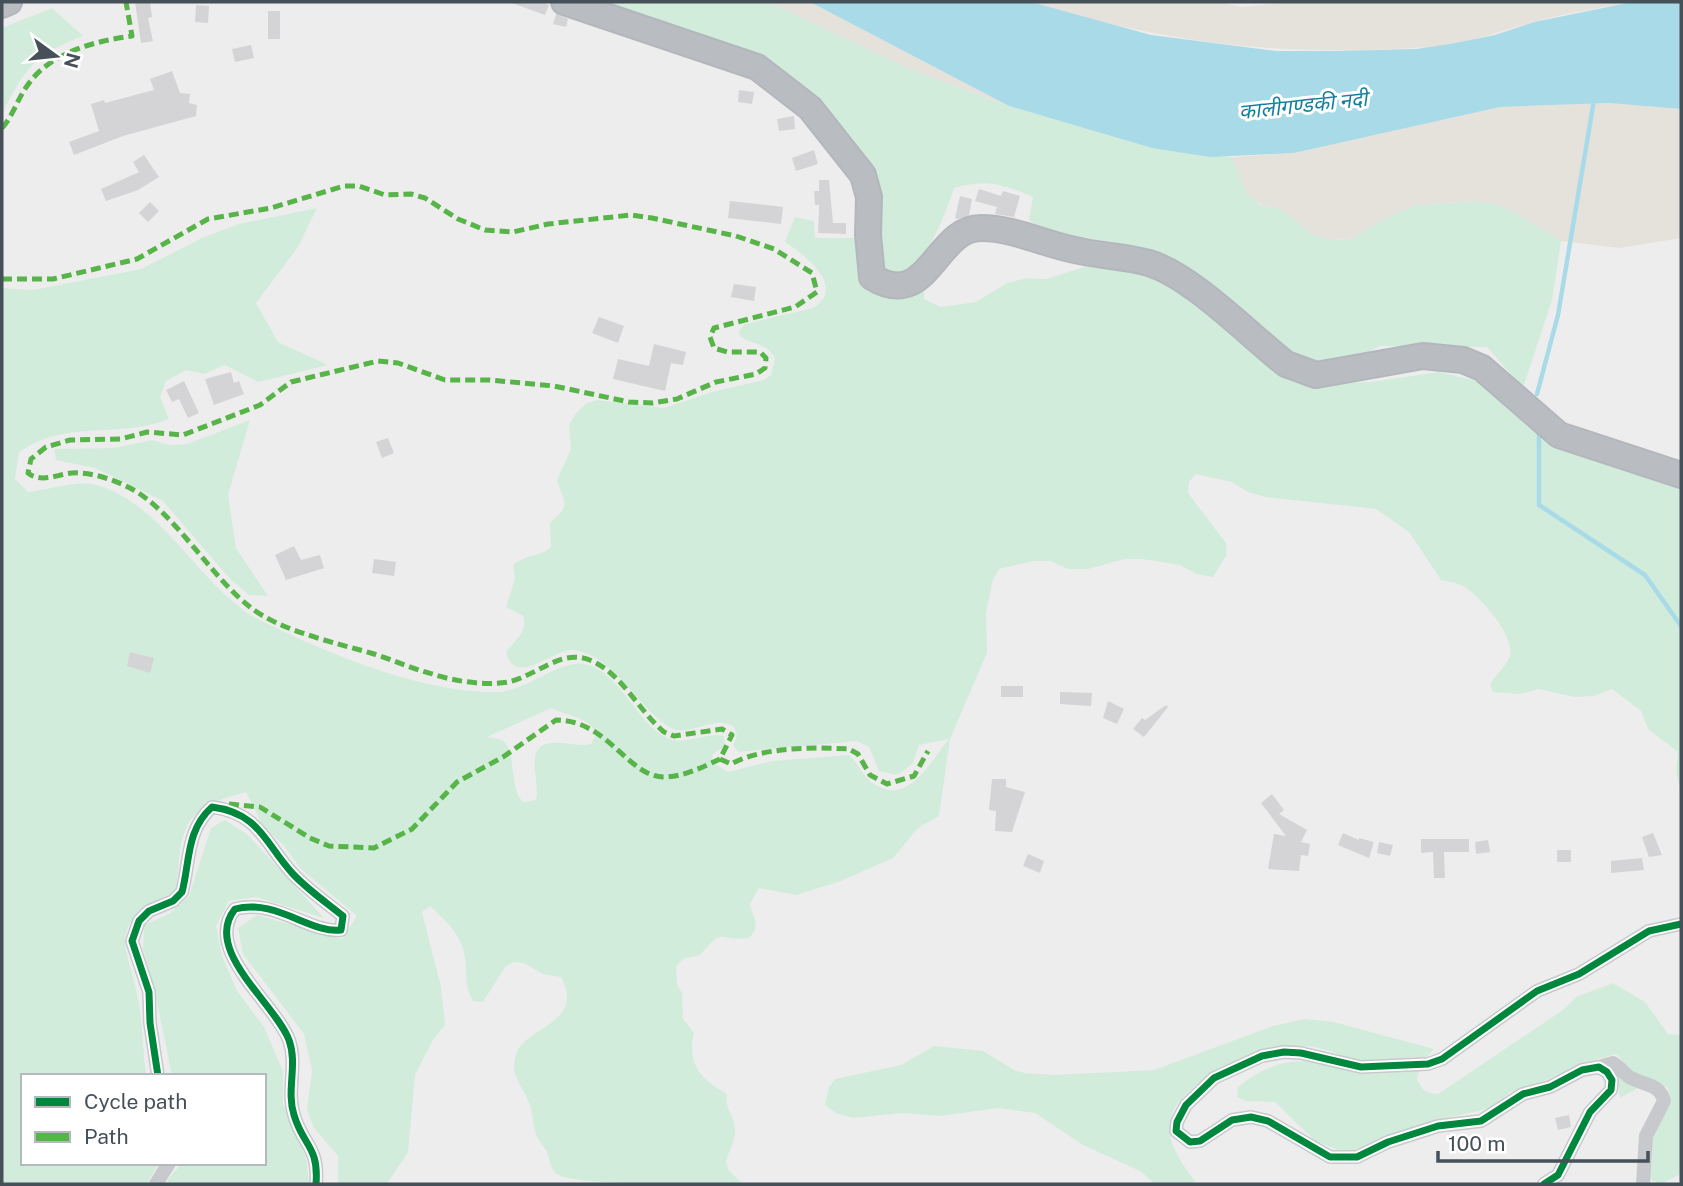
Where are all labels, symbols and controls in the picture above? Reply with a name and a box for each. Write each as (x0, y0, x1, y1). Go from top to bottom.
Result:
north arrow (21, 21, 91, 91)
text: N (60, 50, 85, 70)
water label: कालीगण्डकी नदी (1237, 85, 1372, 124)
legend (21, 1074, 266, 1165)
text: Cycle path (84, 1089, 187, 1114)
scale bar (1438, 1120, 1648, 1164)
text: Path (84, 1124, 129, 1149)
text: 100 m (1448, 1131, 1505, 1156)

